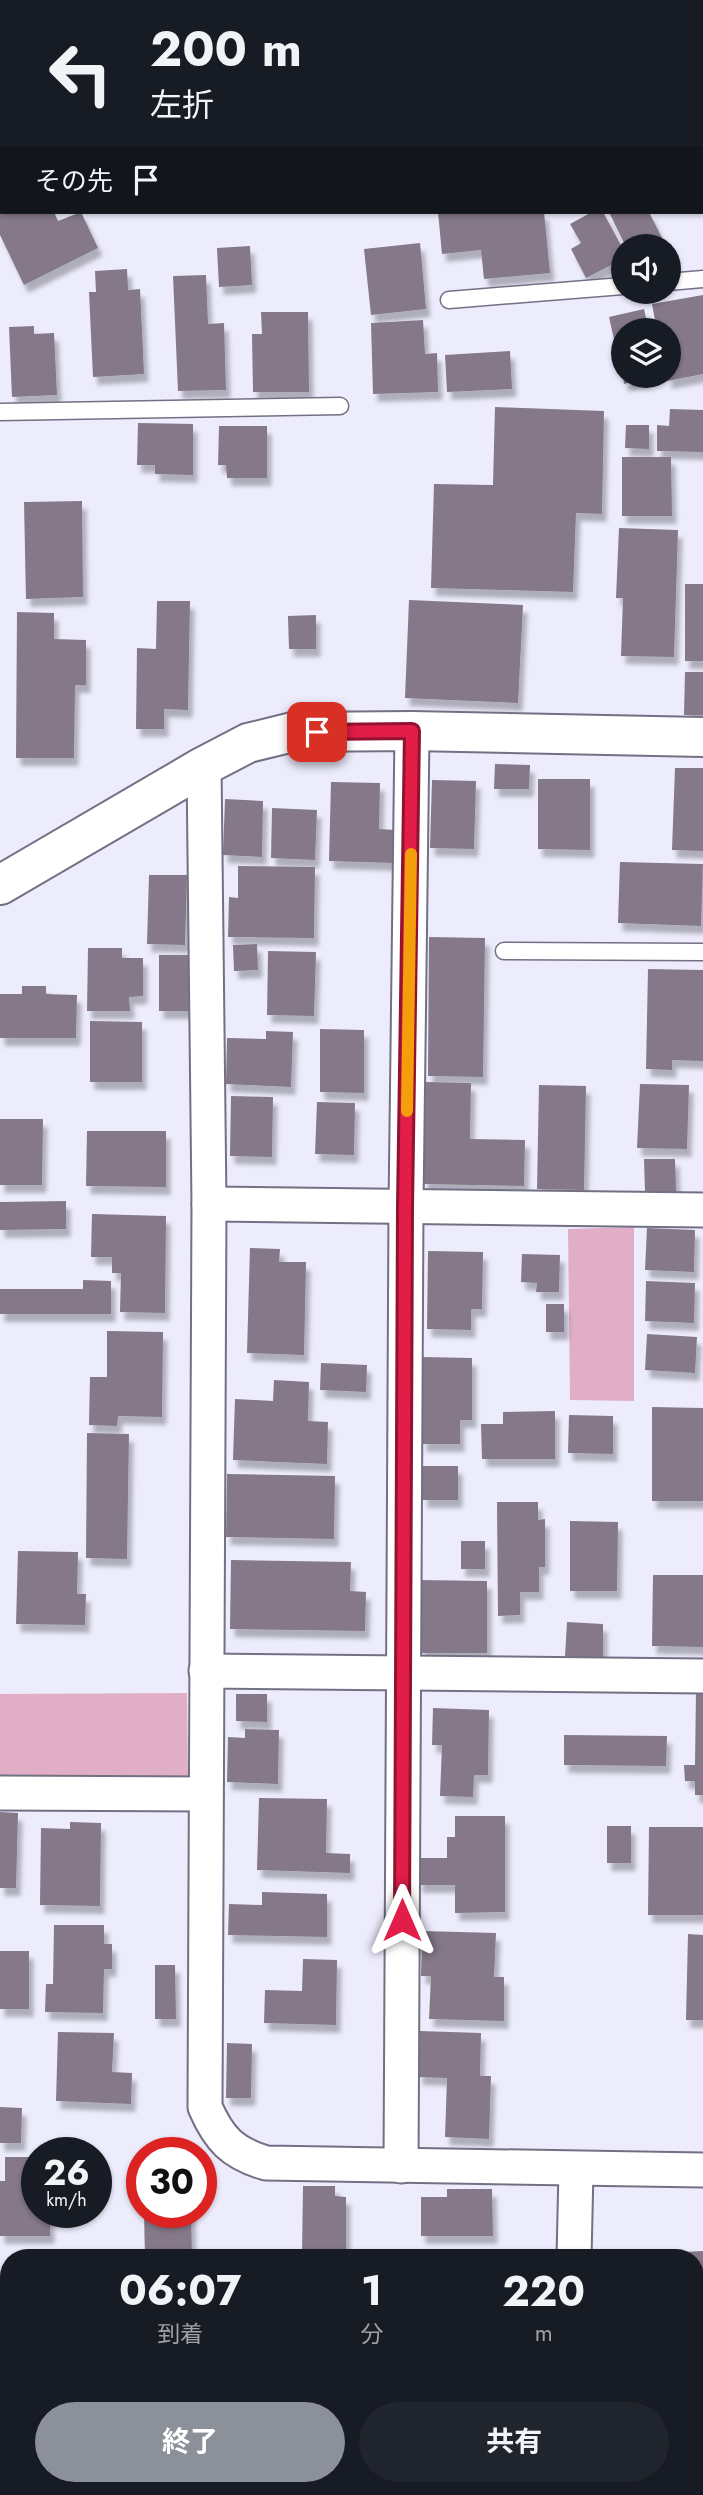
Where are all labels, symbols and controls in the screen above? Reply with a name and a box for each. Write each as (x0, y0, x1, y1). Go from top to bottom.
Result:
text: 200 m (150, 14, 302, 84)
icon: left (35, 28, 126, 119)
text: 左折 (150, 82, 214, 128)
icon: arrive (127, 161, 165, 199)
text: その先 (35, 162, 113, 200)
map controls (611, 234, 681, 388)
button: sound (611, 234, 681, 304)
button: layers (611, 318, 681, 388)
pin (287, 702, 347, 762)
icon: arrive (298, 713, 336, 751)
position arrow (365, 1883, 439, 1957)
speed limit sign: 30 (126, 2137, 217, 2228)
text: 26 (43, 2148, 90, 2198)
text: km/h (46, 2187, 87, 2213)
text: 06:07 (119, 2260, 241, 2321)
text: 1 (361, 2260, 383, 2321)
text: 220 (502, 2261, 585, 2322)
text: m (535, 2316, 553, 2350)
text: 到着 (157, 2317, 203, 2351)
text: 分 (360, 2317, 383, 2351)
button: 終了 (35, 2402, 345, 2482)
button: 共有 (359, 2402, 669, 2482)

